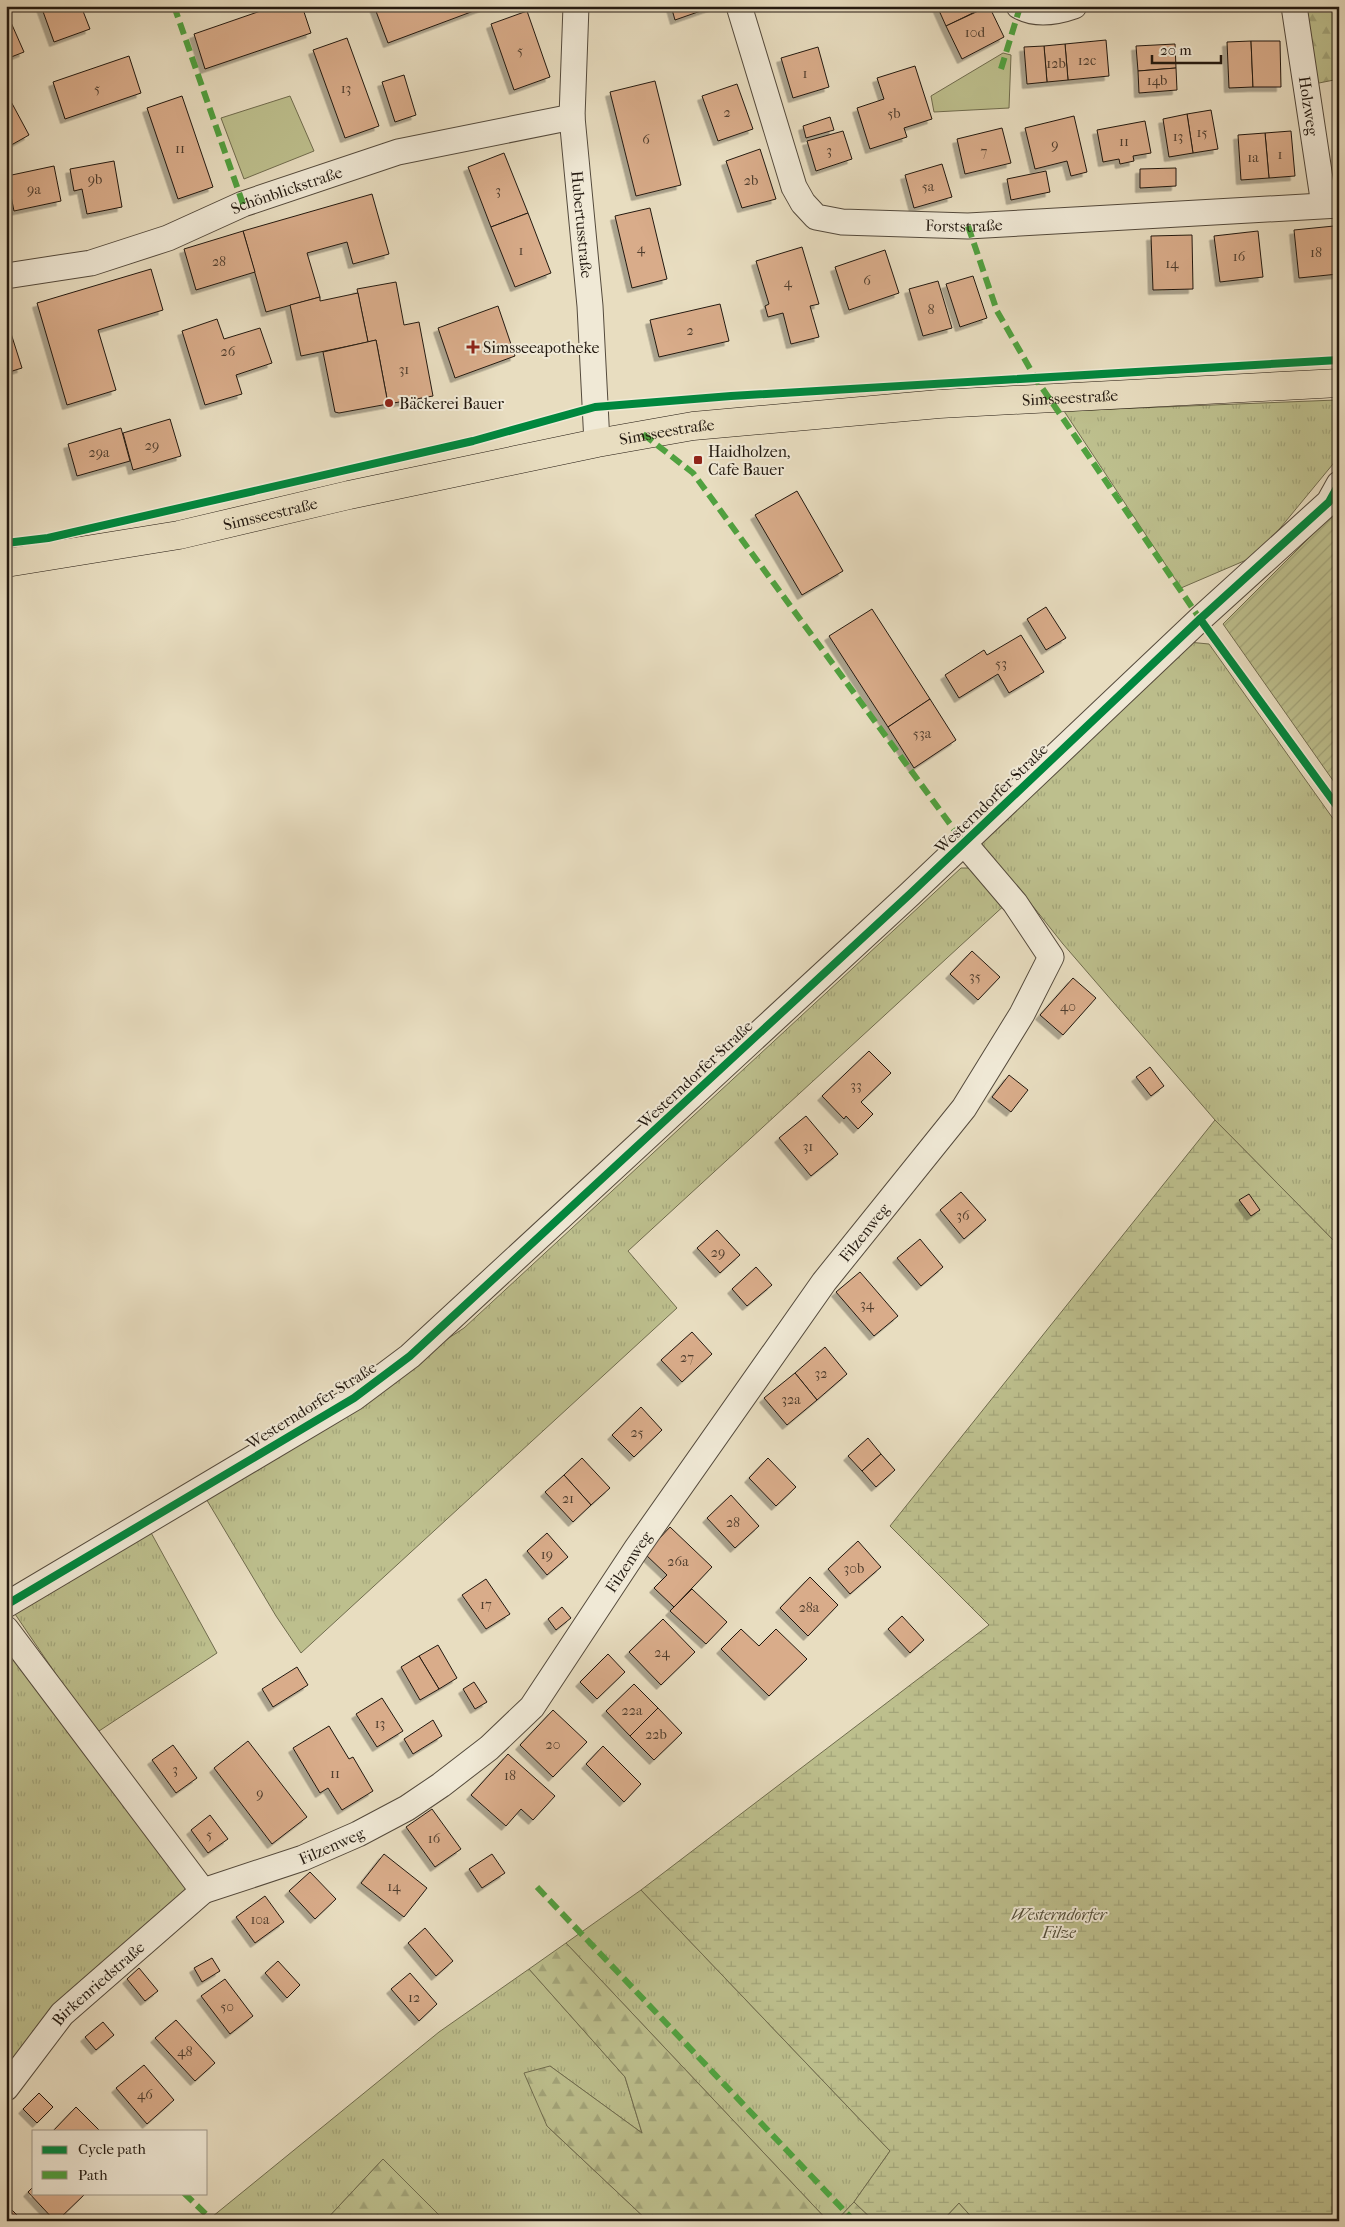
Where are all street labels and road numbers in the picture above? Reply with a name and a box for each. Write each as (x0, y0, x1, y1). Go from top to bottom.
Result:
street label: Holzweg (1295, 75, 1322, 137)
street label: Schönblickstraße (228, 162, 345, 218)
street label: Hubertusstraße (567, 170, 596, 279)
street label: Forststraße (925, 215, 1003, 236)
street label: Simsseestraße (1021, 386, 1119, 410)
street label: Simsseestraße (618, 415, 715, 449)
street label: Simsseestraße (221, 494, 320, 534)
street label: Westerndorfer Straße (930, 739, 1052, 858)
street label: Westerndorfer Straße (633, 1016, 757, 1133)
street label: Filzenweg (835, 1199, 894, 1266)
street label: Westerndorfer Straße (242, 1358, 380, 1454)
street label: Filzenweg (601, 1527, 656, 1596)
street label: Filzenweg (296, 1823, 368, 1869)
street label: Birkenriedstraße (48, 1937, 149, 2029)

